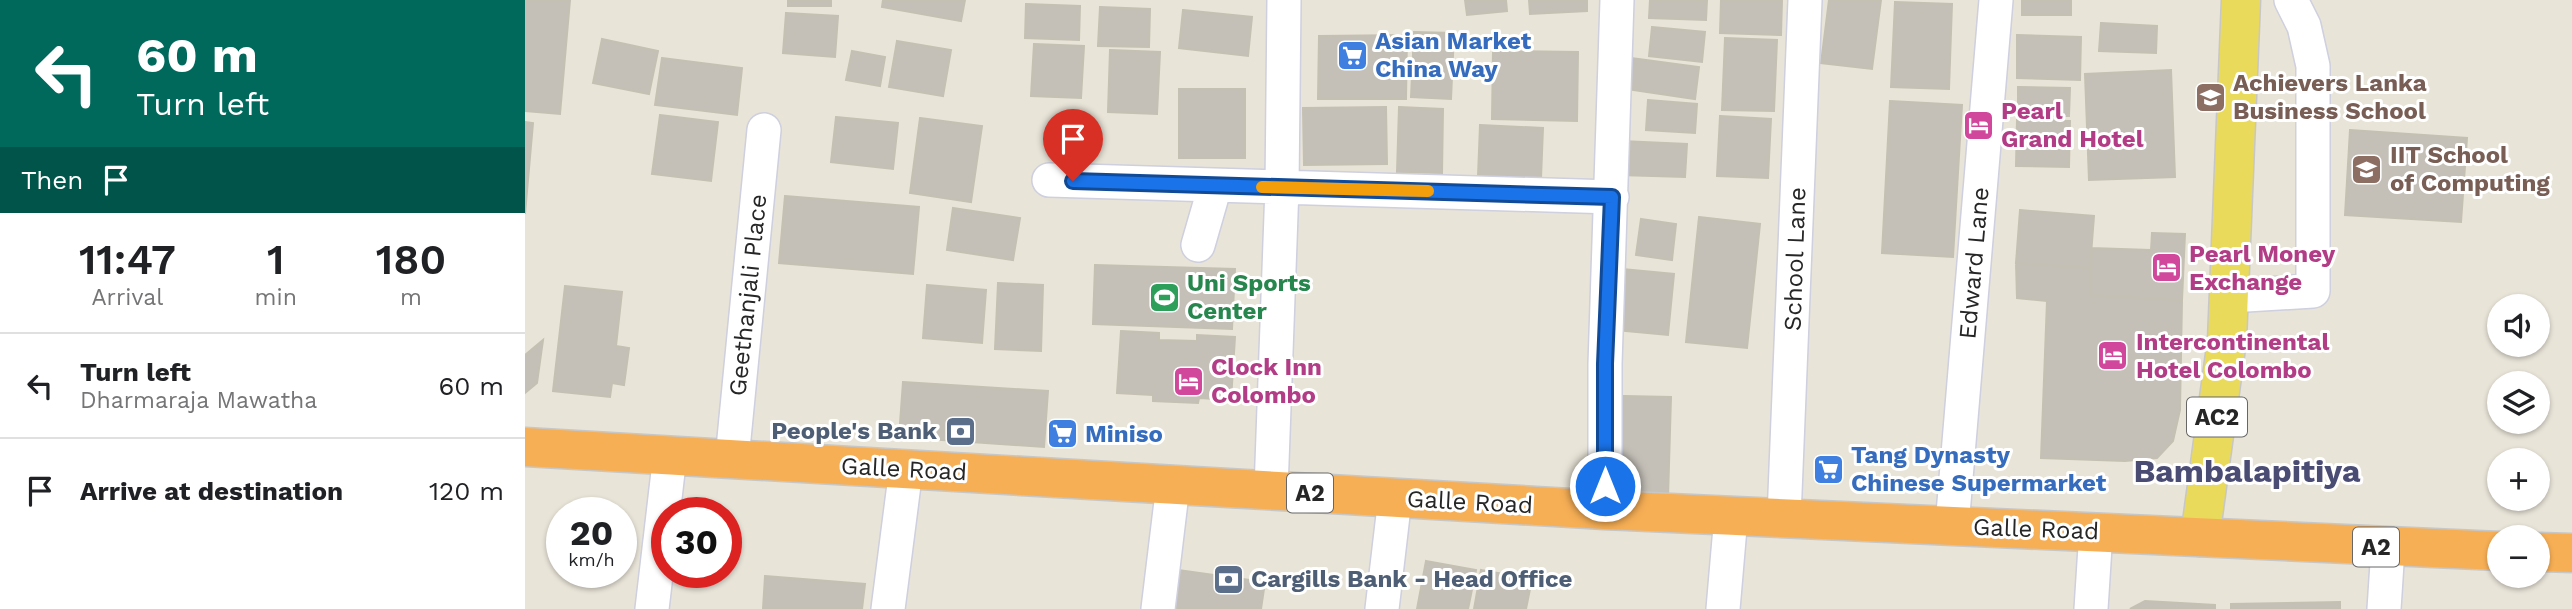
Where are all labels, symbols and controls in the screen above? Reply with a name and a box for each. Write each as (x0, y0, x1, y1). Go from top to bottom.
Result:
text: 60 m (136, 26, 258, 84)
place label: Asian Market China Way (1375, 27, 1532, 83)
icon: left (21, 28, 112, 119)
supermarket icon: Asian Market China Way (1335, 38, 1369, 72)
place label: Achievers Lanka Business School (2233, 69, 2427, 125)
school or university icon: Achievers Lanka Business School (2193, 80, 2227, 114)
text: Turn left (136, 85, 269, 123)
place label: Pearl Grand Hotel (2001, 97, 2144, 153)
hotel icon: Pearl Grand Hotel (1961, 108, 1995, 142)
pin (1043, 109, 1103, 181)
icon: arrive (1054, 120, 1092, 158)
place label: IIT School of Computing (2390, 141, 2550, 197)
school or university icon: IIT School of Computing (2350, 152, 2384, 186)
icon: arrive (97, 161, 135, 199)
text: Then (21, 165, 83, 195)
street label: Edward Lane (1953, 186, 1995, 340)
street label: School Lane (1778, 187, 1812, 331)
street label: Geethanjali Place (723, 193, 773, 397)
text: 11:47 (79, 235, 176, 284)
text: 1 (267, 235, 284, 284)
text: 180 (376, 235, 446, 284)
place label: Pearl Money Exchange (2189, 240, 2336, 296)
hotel icon: Pearl Money Exchange (2149, 251, 2183, 285)
place label: Uni Sports Center (1187, 269, 1311, 325)
sports icon: Uni Sports Center (1147, 280, 1181, 314)
text: Arrival (91, 284, 163, 311)
text: min (255, 284, 297, 311)
text: m (400, 284, 422, 311)
map controls (2487, 294, 2550, 588)
button: sound (2487, 294, 2550, 357)
place label: Intercontinental Hotel Colombo (2136, 328, 2329, 384)
hotel icon: Intercontinental Hotel Colombo (2096, 339, 2130, 373)
place label: Clock Inn Colombo (1211, 353, 1322, 409)
text: Turn left (80, 357, 191, 387)
hotel icon: Clock Inn Colombo (1171, 364, 1205, 398)
icon: left (21, 367, 59, 405)
text: 60 m (438, 371, 504, 401)
button: layers (2487, 371, 2550, 434)
text: Dharmaraja Mawatha (80, 387, 317, 414)
road number: AC2 (2187, 398, 2247, 436)
bank icon: People's Bank (943, 414, 977, 448)
place label: People's Bank (771, 417, 937, 445)
supermarket icon: Miniso (1045, 417, 1079, 451)
place label: Miniso (1085, 420, 1163, 448)
place label: Tang Dynasty Chinese Supermarket (1851, 441, 2107, 497)
button: + (2487, 448, 2550, 511)
position arrow (1568, 449, 1642, 523)
street label: Galle Road (840, 452, 968, 486)
supermarket icon: Tang Dynasty Chinese Supermarket (1811, 452, 1845, 486)
district label: Bambalapitiya (2133, 452, 2361, 490)
icon: arrive (21, 472, 59, 510)
road number: A2 (1287, 474, 1333, 512)
text: Arrive at destination (80, 476, 343, 506)
text: 120 m (429, 476, 504, 506)
street label: Galle Road (1406, 485, 1534, 519)
speed limit sign: 30 (651, 497, 742, 588)
text: 20 (570, 512, 613, 554)
street label: Galle Road (1972, 513, 2100, 545)
button: − (2487, 525, 2550, 588)
road number: A2 (2353, 527, 2399, 566)
text: km/h (568, 549, 615, 570)
bank icon: Cargills Bank - Head Office (1211, 562, 1245, 596)
place label: Cargills Bank - Head Office (1251, 565, 1572, 593)

